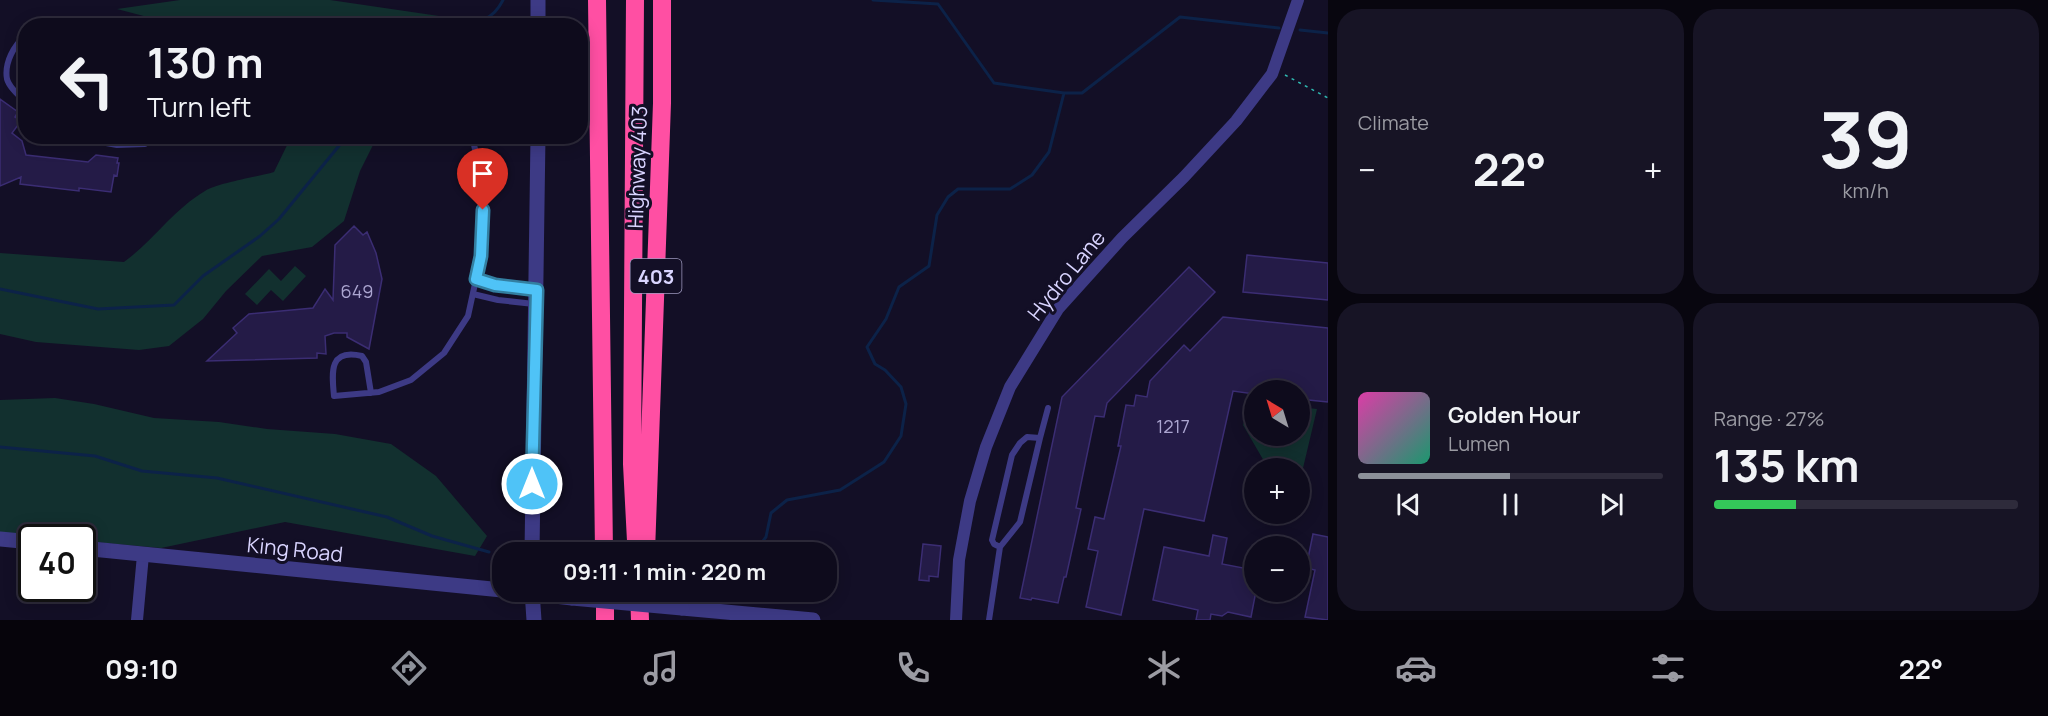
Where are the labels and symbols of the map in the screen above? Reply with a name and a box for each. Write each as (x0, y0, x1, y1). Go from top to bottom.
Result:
street label: Highway 403 (621, 105, 653, 229)
pin (457, 148, 508, 210)
street label: Hydro Lane (1021, 224, 1111, 326)
road number: 403 (630, 259, 682, 293)
house number: 649 (341, 279, 373, 303)
north arrow (1244, 380, 1310, 446)
house number: 1217 (1156, 414, 1190, 438)
position arrow (500, 452, 564, 516)
speed limit sign: 40 (18, 524, 96, 602)
street label: King Road (246, 530, 344, 568)

